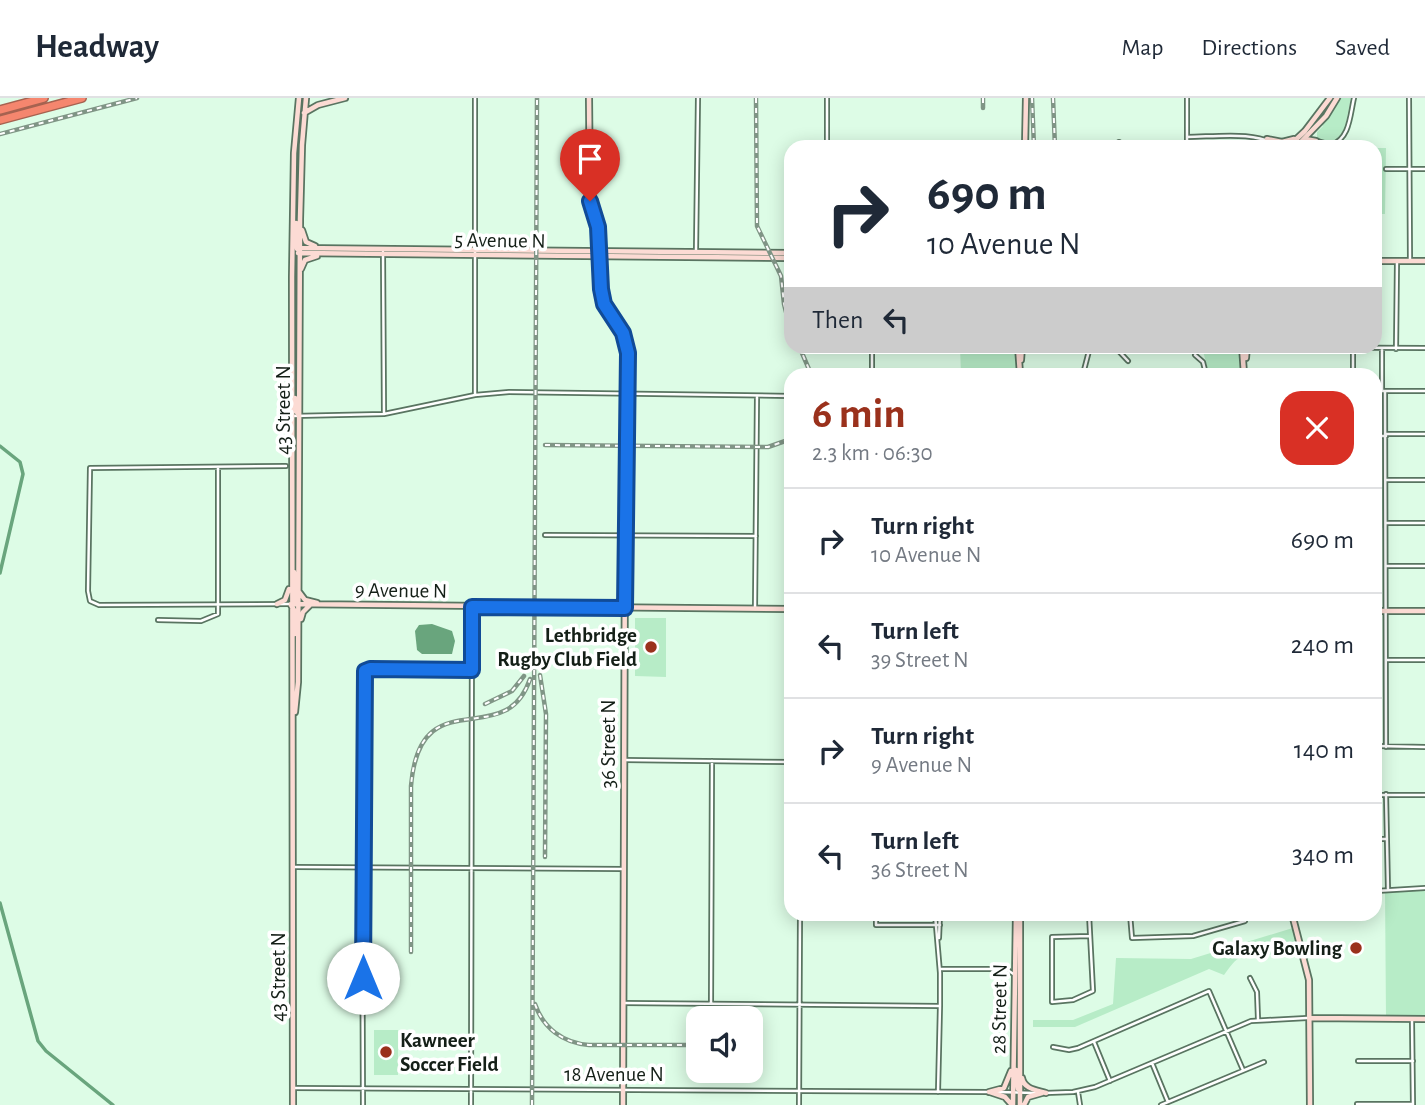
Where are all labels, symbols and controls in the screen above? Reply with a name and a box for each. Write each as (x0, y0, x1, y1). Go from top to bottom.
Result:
text: Headway (35, 31, 159, 64)
text: Map (1121, 36, 1163, 60)
text: Directions (1201, 36, 1297, 60)
text: Saved (1335, 36, 1390, 60)
pin (560, 129, 620, 201)
icon: arrive (571, 140, 609, 178)
icon: right (812, 168, 903, 259)
text: 690 m (927, 170, 1047, 219)
text: 10 Avenue N (927, 228, 1081, 260)
street label: 5 Avenue N (454, 229, 546, 252)
icon: left (877, 301, 915, 339)
text: Then (812, 307, 863, 333)
street label: 43 Street N (273, 365, 294, 455)
button: close (1280, 391, 1354, 465)
text: 6 min (812, 393, 906, 435)
text: 2.3 km · 06:30 (812, 442, 933, 465)
text: Turn right (871, 513, 974, 539)
icon: right (812, 522, 850, 560)
text: 690 m (1291, 527, 1354, 553)
text: 10 Avenue N (871, 544, 981, 567)
street label: 9 Avenue N (355, 579, 447, 602)
text: Turn left (871, 618, 959, 644)
place label: Lethbridge Rugby Club Field (497, 625, 637, 670)
icon: left (812, 627, 850, 665)
text: 240 m (1291, 632, 1354, 658)
marker: Lethbridge Rugby Club Field (643, 639, 659, 655)
text: 39 Street N (871, 649, 969, 672)
street label: 36 Street N (598, 699, 619, 789)
text: Turn right (871, 723, 974, 749)
icon: right (812, 732, 850, 770)
text: 140 m (1294, 737, 1354, 763)
text: 9 Avenue N (871, 754, 972, 777)
text: Turn left (871, 828, 959, 854)
icon: left (812, 837, 850, 875)
text: 340 m (1292, 842, 1354, 868)
text: 36 Street N (871, 859, 969, 882)
street label: 43 Street N (268, 932, 289, 1022)
place label: Galaxy Bowling (1212, 938, 1342, 959)
marker: Galaxy Bowling (1348, 940, 1364, 956)
position arrow (326, 941, 400, 1015)
street label: 28 Street N (988, 964, 1011, 1054)
map controls (686, 1006, 763, 1083)
button: sound (686, 1006, 763, 1083)
place label: Kawneer Soccer Field (400, 1030, 499, 1075)
marker: Kawneer Soccer Field (378, 1044, 394, 1060)
street label: 18 Avenue N (564, 1064, 664, 1085)

